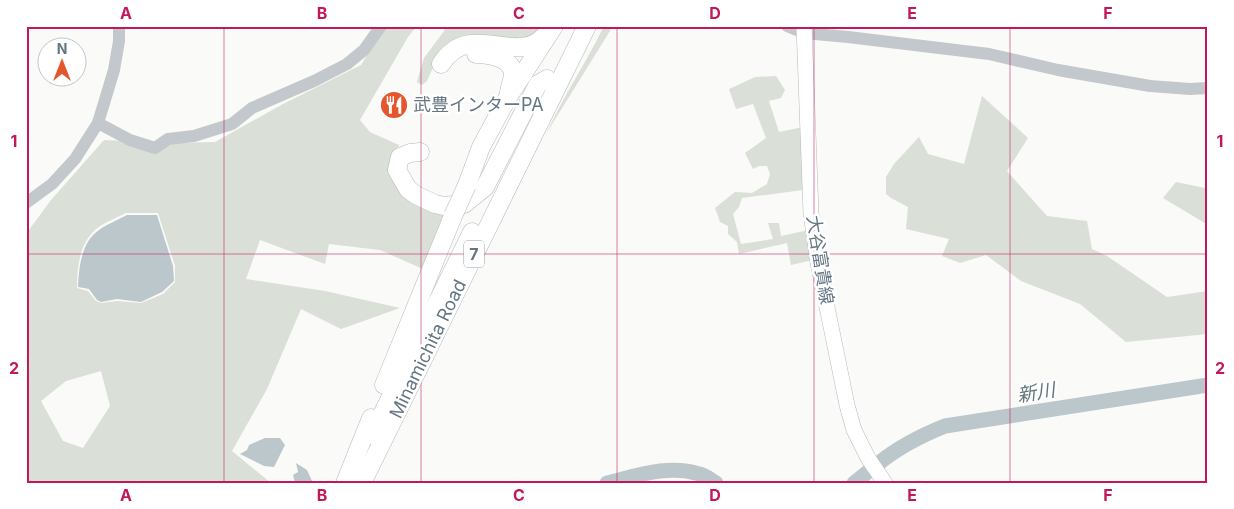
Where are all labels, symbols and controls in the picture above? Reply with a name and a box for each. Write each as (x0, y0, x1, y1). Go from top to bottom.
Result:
text: A (120, 3, 132, 23)
text: B (317, 3, 327, 23)
text: C (513, 3, 525, 23)
text: D (709, 3, 721, 23)
text: E (907, 3, 917, 23)
text: F (1103, 3, 1113, 23)
north arrow (38, 38, 88, 88)
text: N (57, 40, 67, 57)
restaurant icon: 武豊インターPA (379, 90, 409, 120)
place label: 武豊インターPA (413, 94, 544, 115)
text: 1 (11, 131, 17, 151)
text: 1 (1217, 131, 1223, 151)
street label: 大谷富貴線 (803, 214, 838, 306)
road number: 7 (464, 240, 484, 268)
street label: Minamichita Road (385, 276, 470, 421)
text: 2 (9, 358, 19, 378)
text: 2 (1215, 358, 1225, 378)
water label: 新川 (1016, 378, 1059, 407)
text: A (120, 485, 132, 505)
text: B (317, 485, 327, 505)
text: C (513, 485, 525, 505)
text: D (709, 485, 721, 505)
text: E (907, 485, 917, 505)
text: F (1103, 485, 1113, 505)

